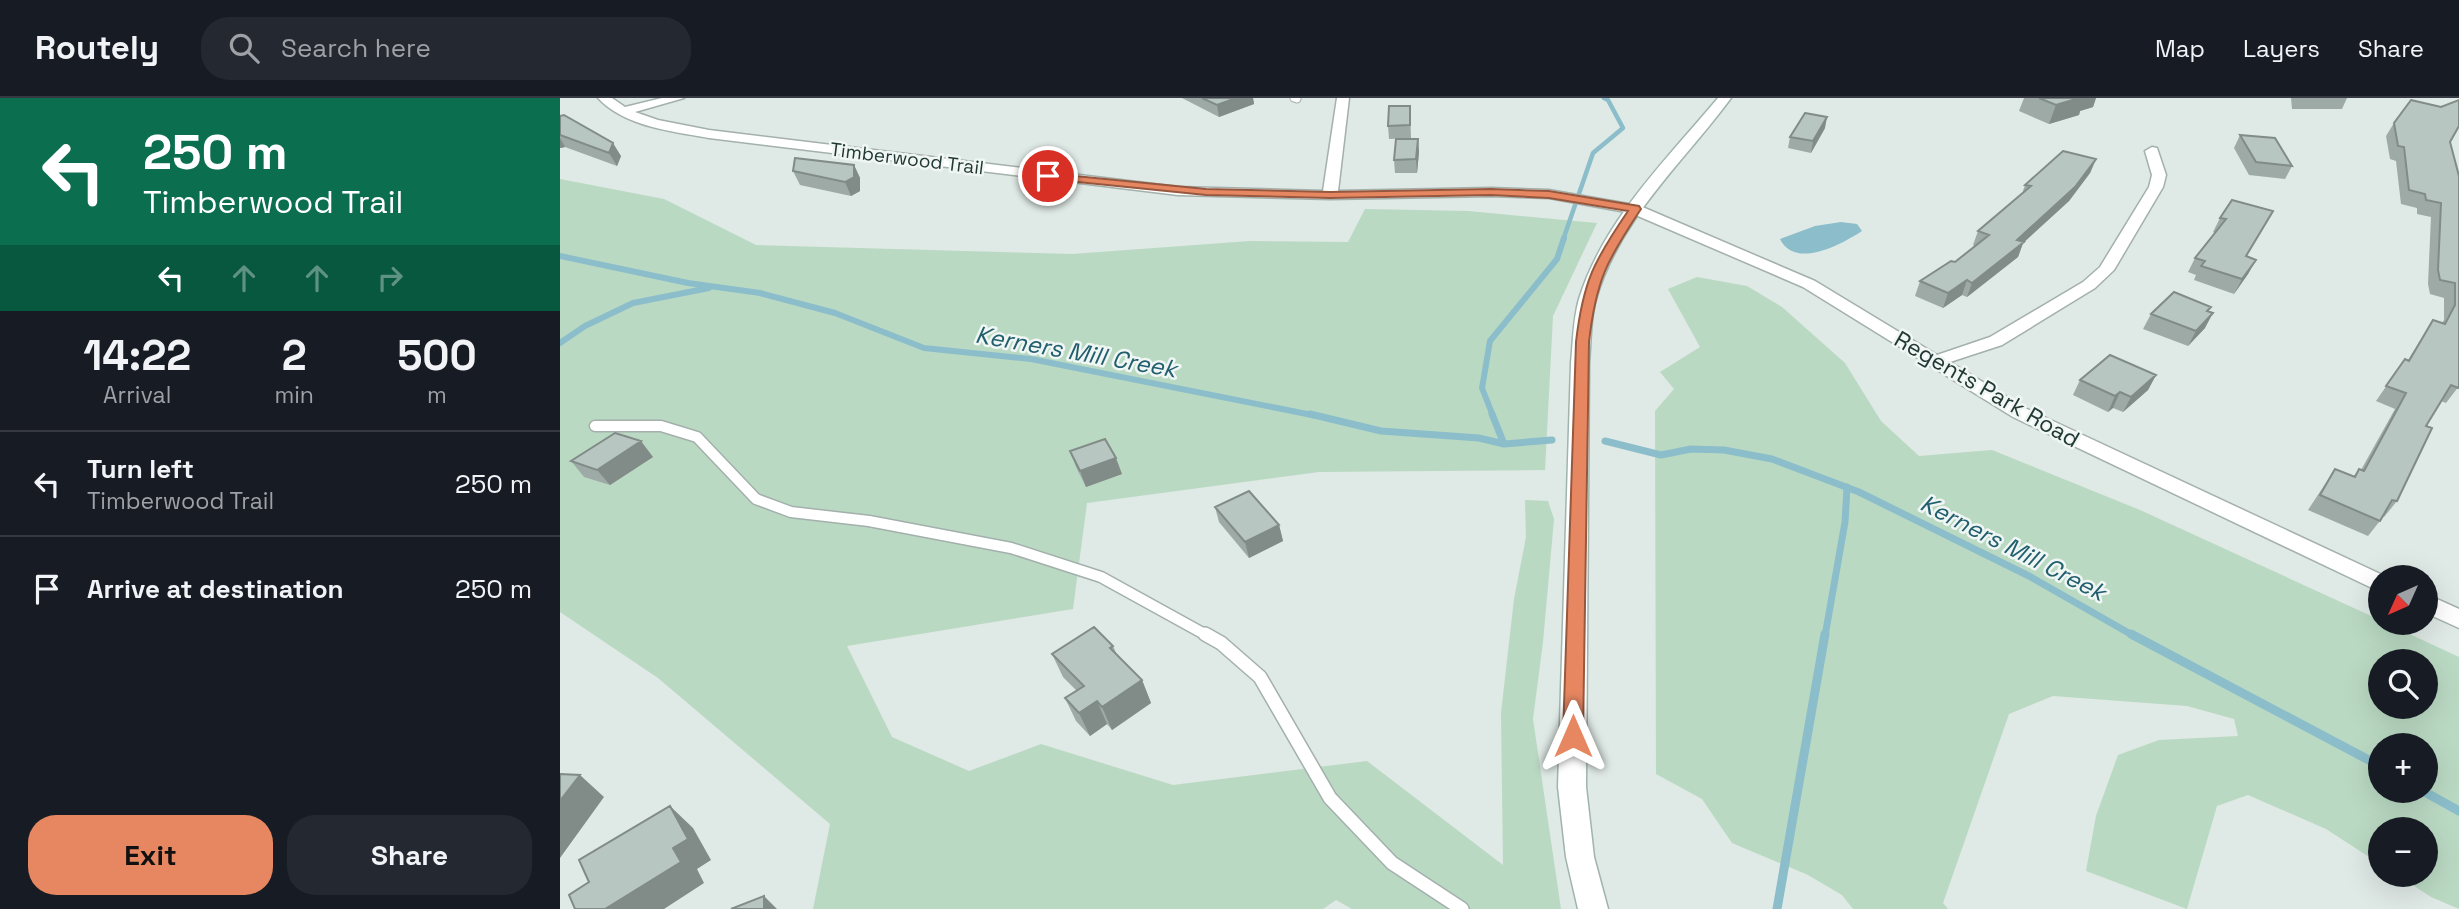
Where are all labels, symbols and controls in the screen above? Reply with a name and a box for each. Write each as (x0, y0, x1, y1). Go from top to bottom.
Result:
search box (201, 17, 691, 80)
text: Routely (35, 27, 159, 69)
icon: search (225, 29, 263, 67)
text: Search here (281, 31, 431, 65)
text: Map (2155, 33, 2205, 64)
text: Layers (2243, 33, 2320, 64)
text: Share (2358, 33, 2424, 64)
text: 250 m (143, 121, 288, 183)
icon: left (28, 126, 119, 217)
street label: Timberwood Trail (829, 137, 985, 180)
pin (1018, 146, 1078, 206)
icon: arrive (1029, 157, 1067, 195)
text: Timberwood Trail (143, 182, 403, 222)
icon: left (152, 259, 190, 297)
icon: ahead (225, 259, 263, 297)
icon: ahead (298, 259, 336, 297)
icon: right (371, 259, 409, 297)
water label: Kerners Mill Creek (973, 319, 1182, 385)
street label: Regents Park Road (1889, 324, 2085, 454)
text: 14:22 (83, 329, 191, 382)
text: 2 (282, 329, 307, 382)
text: 500 (397, 329, 477, 382)
text: Arrival (103, 380, 171, 410)
text: min (274, 380, 314, 410)
text: m (427, 380, 447, 410)
text: Turn left (87, 452, 194, 486)
icon: left (28, 465, 66, 503)
text: 250 m (455, 467, 532, 501)
text: Timberwood Trail (87, 486, 274, 516)
water label: Kerners Mill Creek (1915, 487, 2114, 609)
north arrow (2368, 565, 2438, 635)
map controls (2368, 565, 2438, 887)
icon: arrive (28, 570, 66, 608)
text: Arrive at destination (87, 572, 344, 606)
text: 250 m (455, 572, 532, 606)
button: search (2368, 649, 2438, 719)
position arrow (1536, 699, 1610, 773)
button: + (2368, 733, 2438, 803)
button: Exit (28, 815, 273, 895)
button: Share (287, 815, 532, 895)
button: − (2368, 817, 2438, 887)

